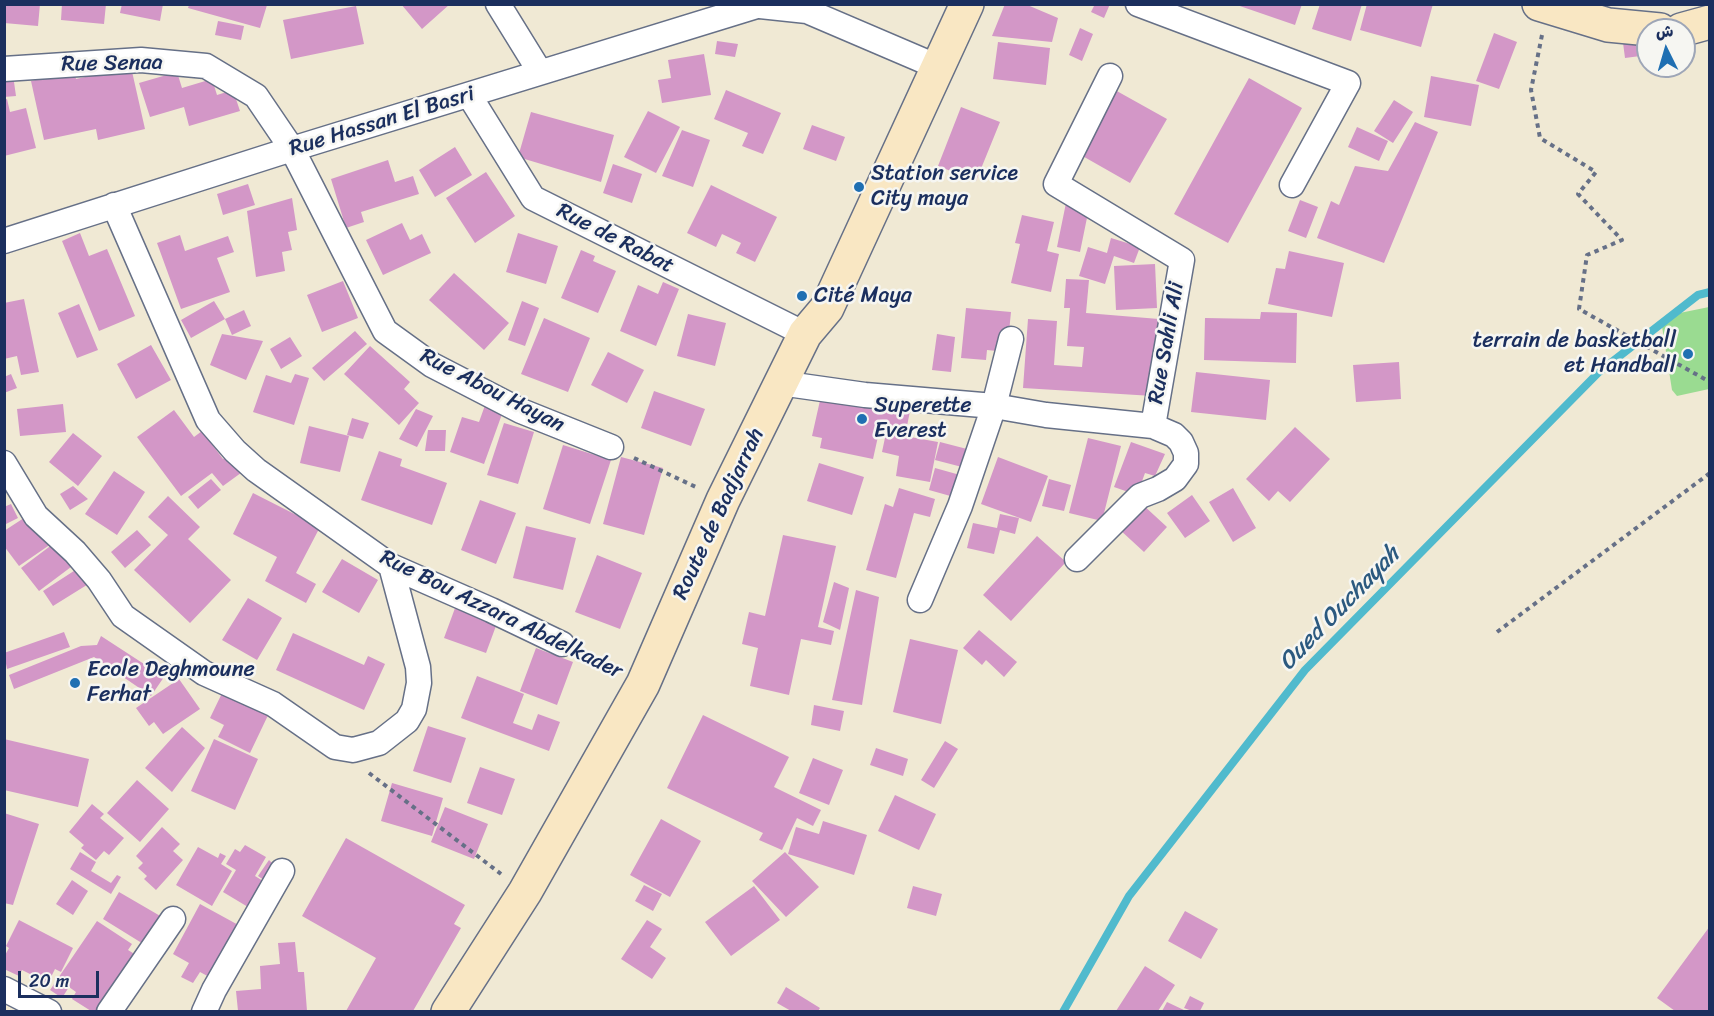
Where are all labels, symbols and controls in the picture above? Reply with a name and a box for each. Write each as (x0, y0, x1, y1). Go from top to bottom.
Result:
text: ش (1655, 16, 1675, 47)
north arrow (1636, 18, 1696, 78)
street label: Rue Senaa (61, 50, 163, 78)
street label: Rue Hassan El Basri (286, 81, 478, 163)
place label: Station service City maya (871, 161, 1018, 212)
marker: Station service City maya (852, 180, 866, 194)
street label: Rue de Rabat (552, 198, 678, 280)
street label: Rue Sahli Ali (1143, 280, 1191, 406)
place label: Cité Maya (814, 283, 912, 309)
marker: Cité Maya (795, 289, 809, 303)
place label: terrain de basketball et Handball (1473, 328, 1676, 380)
street label: Rue Abou Hayan (415, 343, 569, 439)
marker: terrain de basketball et Handball (1681, 347, 1695, 361)
place label: Superette Everest (874, 393, 972, 445)
marker: Superette Everest (855, 412, 869, 426)
street label: Route de Badjarrah (668, 424, 770, 604)
water label: Oued Ouchayah (1274, 541, 1406, 677)
street label: Rue Bou Azzara Abdelkader (375, 545, 627, 685)
place label: Ecole Deghmoune Ferhat (87, 657, 255, 708)
marker: Ecole Deghmoune Ferhat (68, 676, 82, 690)
scale bar (21, 959, 102, 997)
text: 20 m (29, 965, 69, 997)

